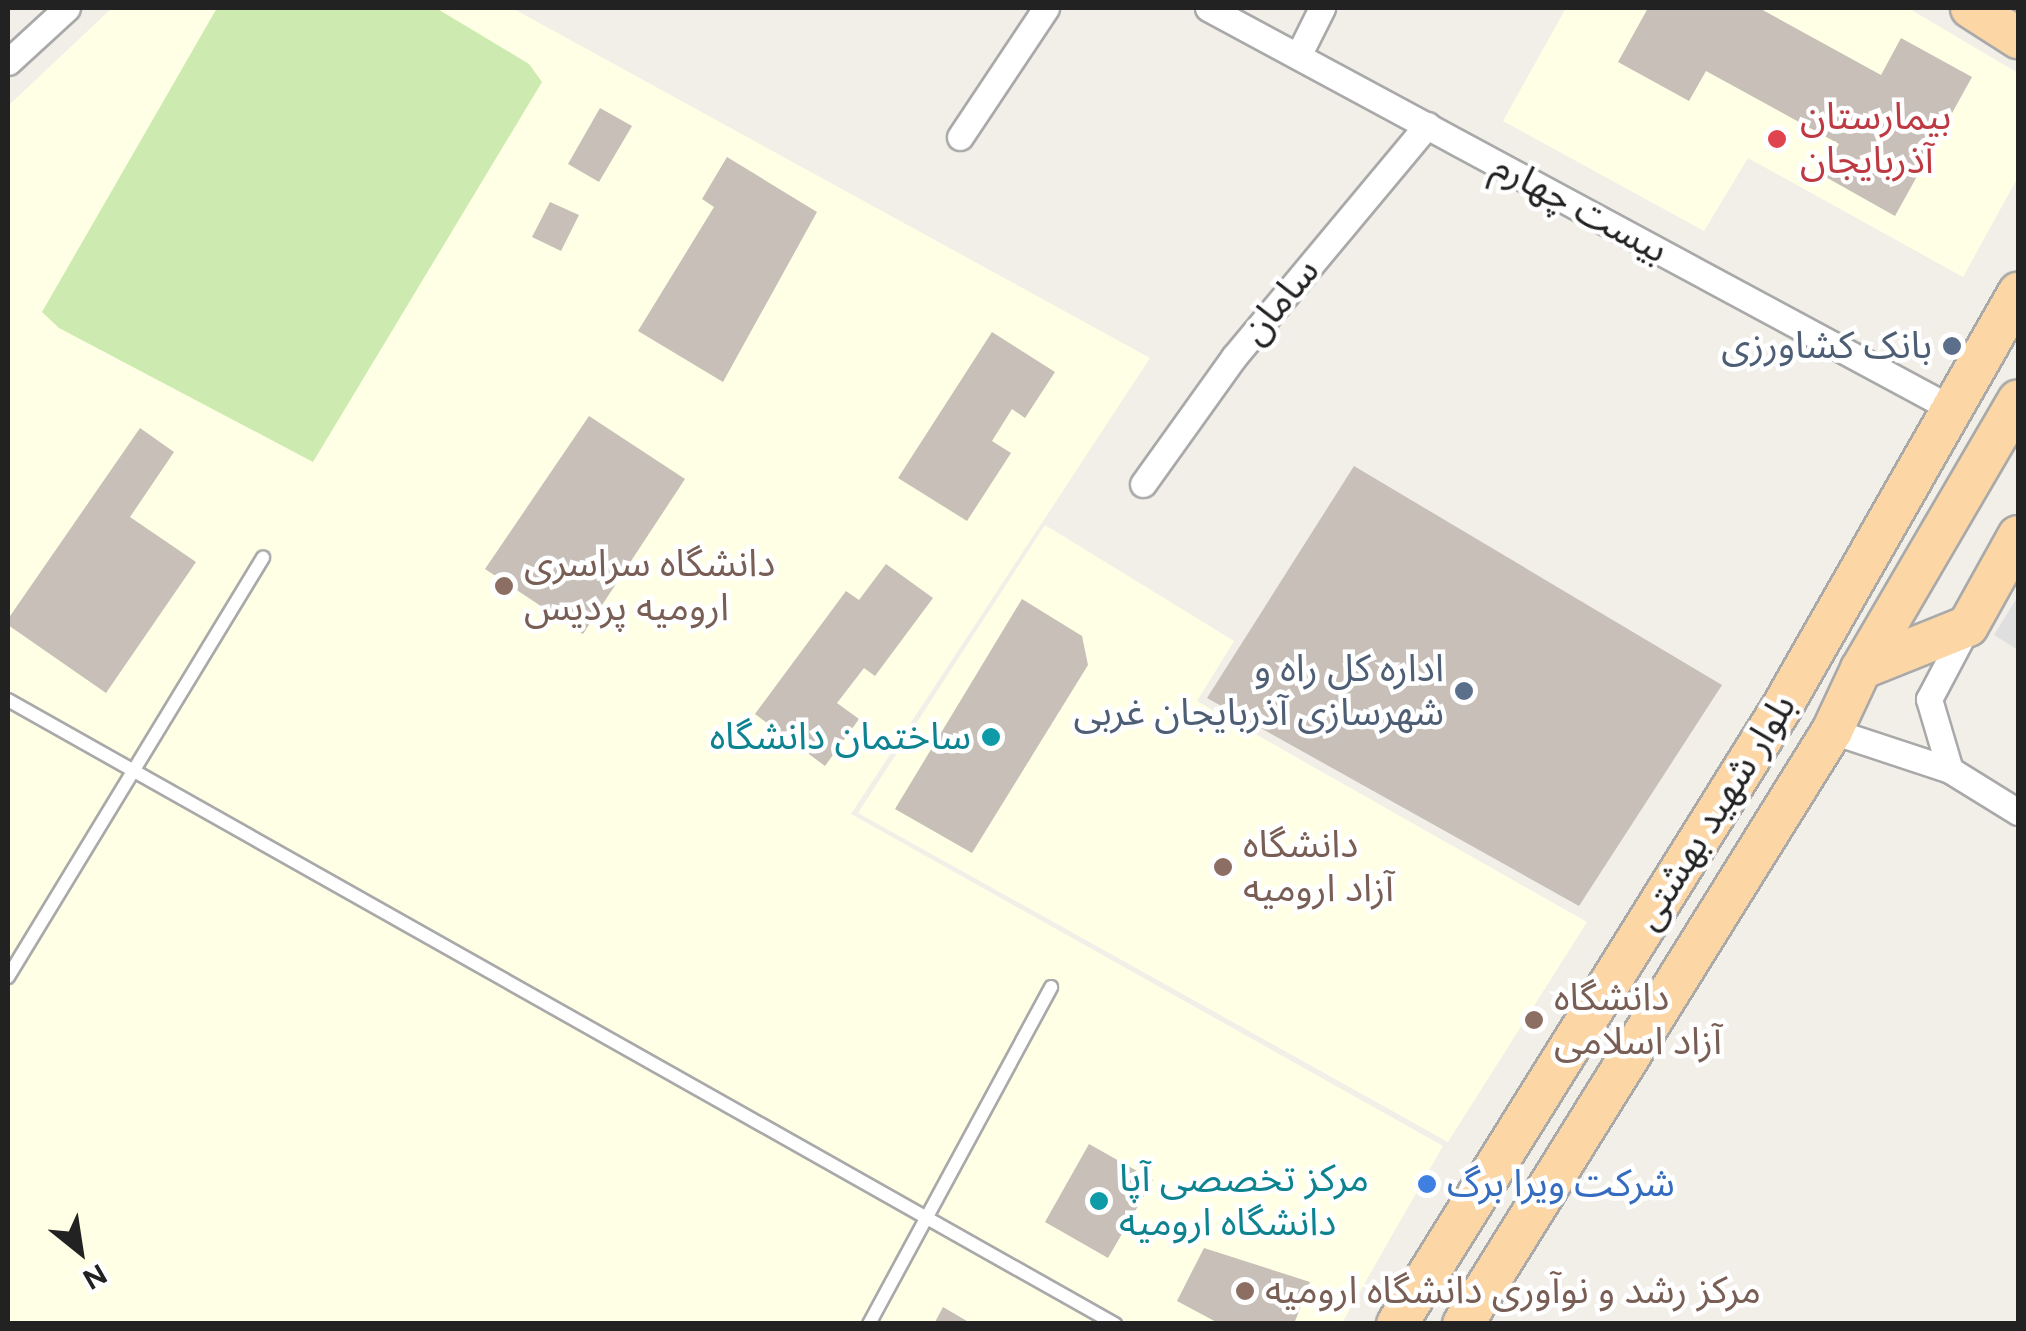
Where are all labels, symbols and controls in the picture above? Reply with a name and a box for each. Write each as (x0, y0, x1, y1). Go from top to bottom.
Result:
place label: بیمارستان آذربایجان (1800, 94, 1951, 183)
marker: بیمارستان آذربایجان (1764, 126, 1790, 152)
street label: بیست چهارم (1485, 143, 1675, 273)
street label: سامان (1231, 249, 1329, 353)
place label: بانک کشاورزی (1721, 323, 1932, 369)
marker: بانک کشاورزی (1941, 335, 1963, 357)
place label: دانشگاه سراسری ارومیه پردیس (524, 541, 775, 630)
marker: دانشگاه سراسری ارومیه پردیس (493, 575, 515, 597)
place label: اداره کل راه و شهرسازی آذربایجان غربی (1074, 646, 1444, 736)
marker: اداره کل راه و شهرسازی آذربایجان غربی (1453, 680, 1475, 702)
street label: بلوار شهید بهشتی (1624, 686, 1806, 938)
place label: ساختمان دانشگاه (710, 714, 971, 760)
marker: ساختمان دانشگاه (980, 726, 1002, 748)
place label: دانشگاه آزاد ارومیه (1243, 822, 1394, 912)
marker: دانشگاه آزاد ارومیه (1212, 856, 1234, 878)
place label: دانشگاه آزاد اسلامی (1554, 975, 1722, 1064)
marker: دانشگاه آزاد اسلامی (1523, 1009, 1545, 1031)
place label: مرکز تخصصی آپا دانشگاه ارومیه (1119, 1156, 1369, 1246)
place label: شرکت ویرا برگ (1447, 1161, 1675, 1207)
marker: شرکت ویرا برگ (1416, 1173, 1438, 1195)
marker: مرکز تخصصی آپا دانشگاه ارومیه (1088, 1190, 1110, 1212)
north arrow (30, 1201, 130, 1301)
text: N (77, 1257, 113, 1297)
place label: مرکز رشد و نوآوری دانشگاه ارومیه (1265, 1268, 1761, 1314)
marker: مرکز رشد و نوآوری دانشگاه ارومیه (1234, 1280, 1256, 1302)

